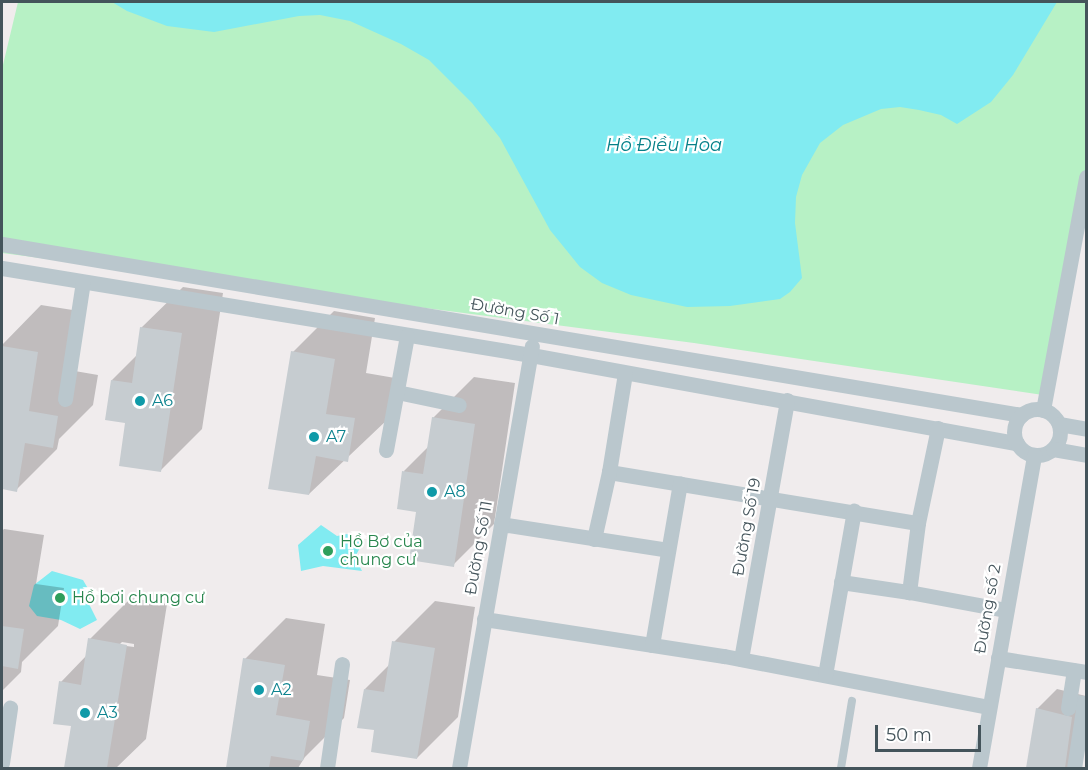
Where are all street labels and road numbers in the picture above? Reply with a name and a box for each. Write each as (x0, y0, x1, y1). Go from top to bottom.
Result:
street label: Đường Số 1 (469, 295, 561, 329)
street label: Đường Số 19 (729, 476, 765, 578)
street label: Đường Số 11 (461, 499, 497, 597)
street label: Đường số 2 (971, 563, 1005, 655)

